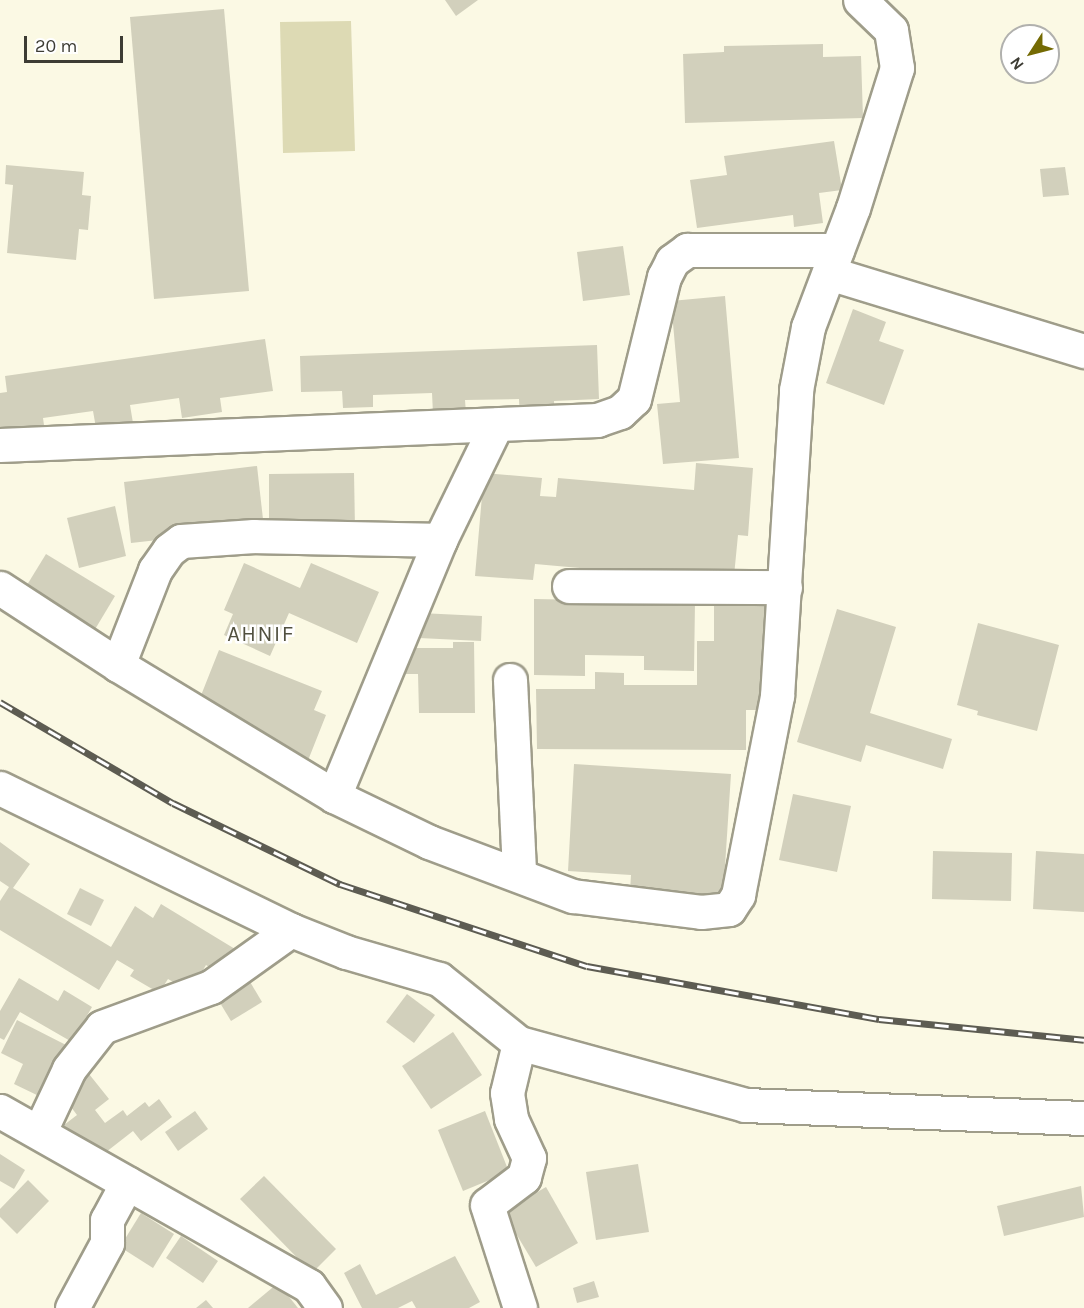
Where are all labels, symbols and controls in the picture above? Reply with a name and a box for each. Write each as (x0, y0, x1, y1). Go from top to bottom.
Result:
scale bar (27, 24, 126, 62)
north arrow (1000, 24, 1060, 84)
text: 20 m (35, 35, 77, 57)
text: N (1006, 53, 1028, 74)
district label: AHNIF (227, 622, 295, 648)

